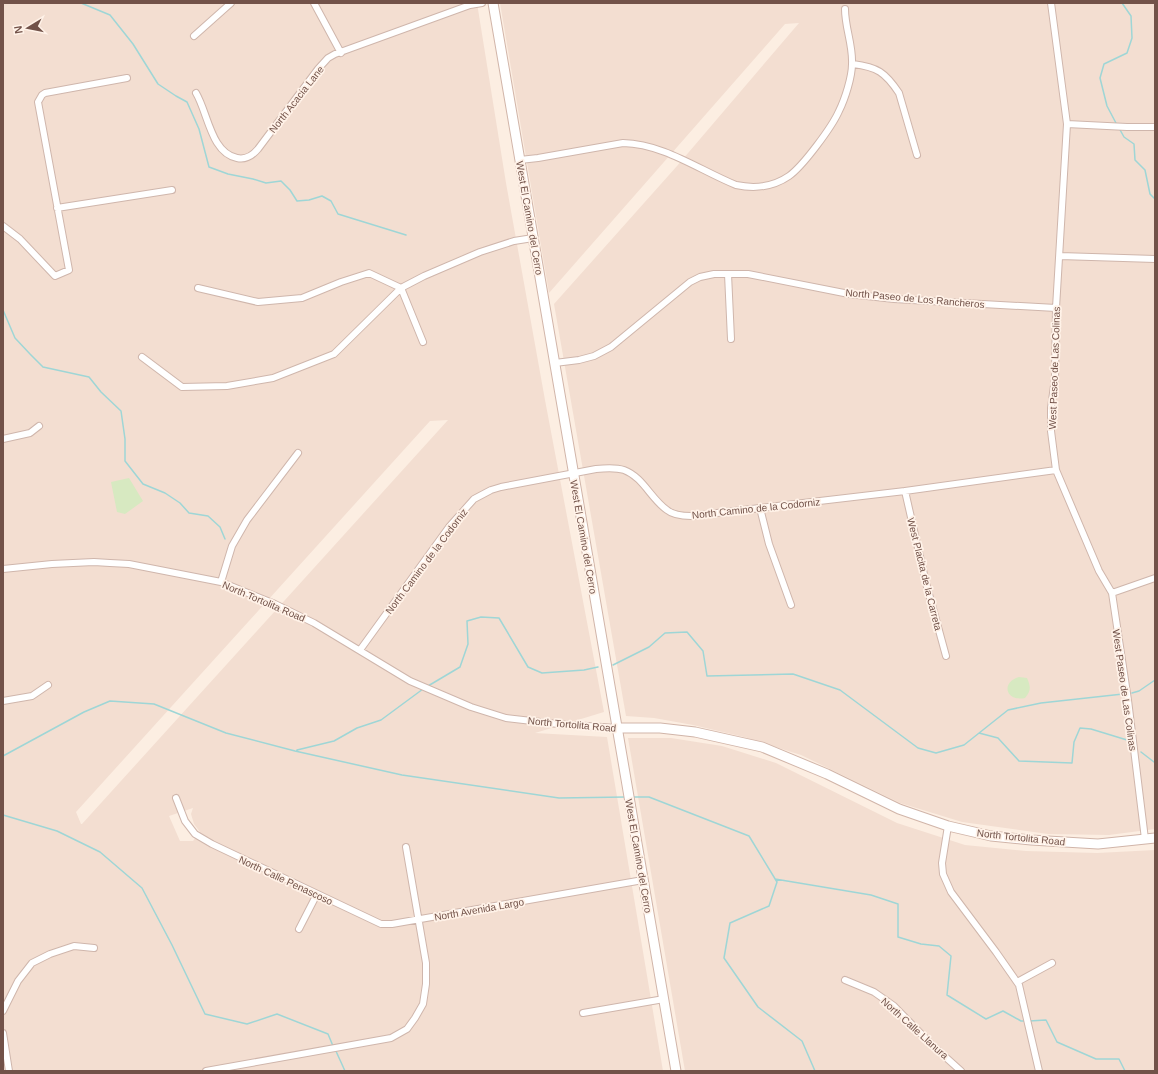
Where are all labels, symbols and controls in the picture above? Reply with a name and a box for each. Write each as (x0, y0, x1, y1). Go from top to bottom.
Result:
north arrow (8, 8, 48, 48)
text: N (12, 25, 25, 35)
street label: North Acacia Lane (267, 63, 326, 135)
street label: West El Camino del Cerro (514, 160, 545, 276)
street label: North Paseo de Los Rancheros (845, 287, 985, 310)
street label: West Paseo de Las Colinas (1047, 307, 1062, 430)
street label: West El Camino del Cerro (568, 479, 599, 595)
street label: North Camino de la Codorniz (691, 496, 821, 521)
street label: North Camino de la Codorniz (383, 506, 470, 616)
street label: West Placita de la Carreta (905, 517, 944, 632)
street label: North Tortolita Road (221, 579, 307, 624)
street label: West Paseo de Las Colinas (1111, 629, 1138, 752)
street label: North Tortolita Road (527, 715, 617, 734)
street label: West El Camino del Cerro (623, 798, 654, 914)
street label: North Tortolita Road (976, 827, 1066, 848)
street label: North Calle Penascoso (237, 854, 335, 907)
street label: North Avenida Largo (433, 896, 525, 923)
street label: North Calle Llanura (879, 995, 951, 1062)

